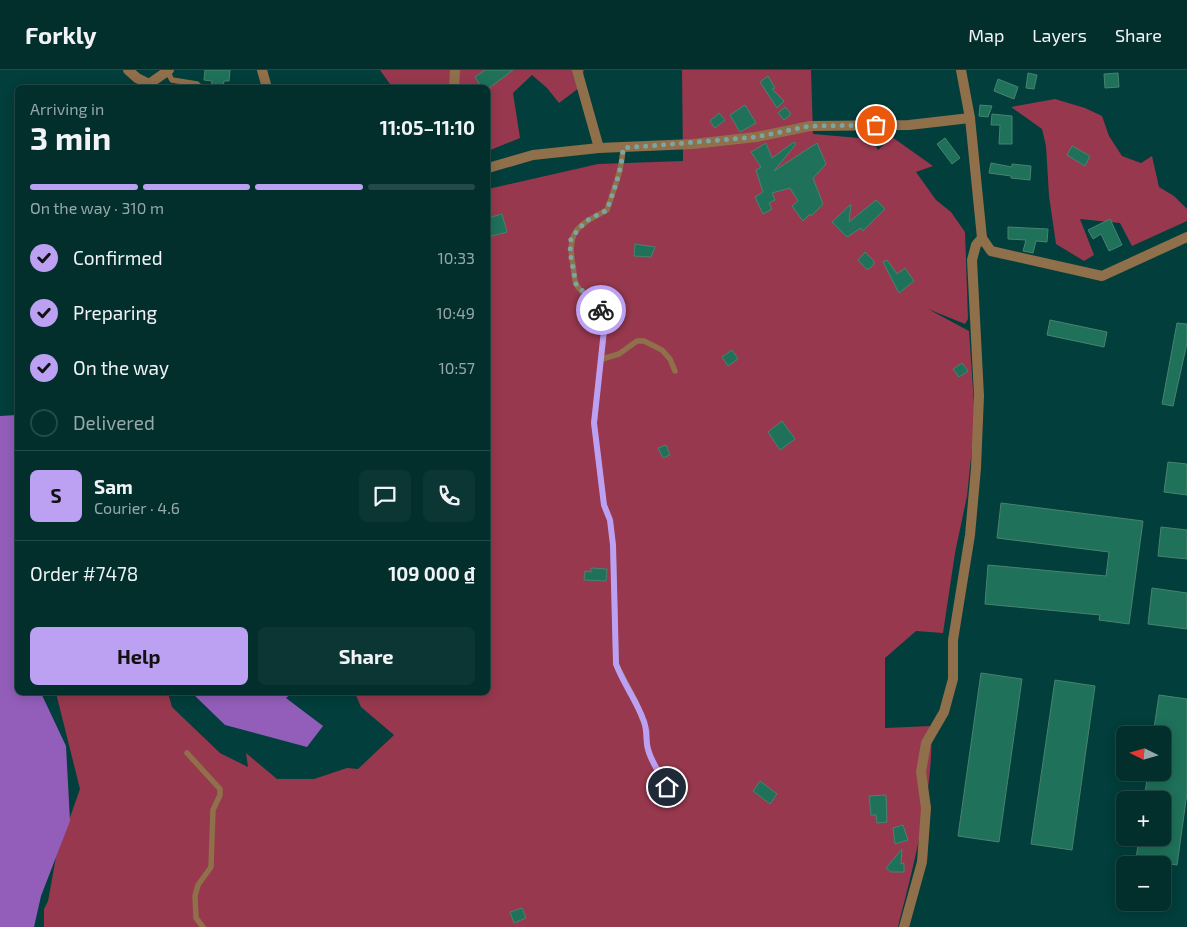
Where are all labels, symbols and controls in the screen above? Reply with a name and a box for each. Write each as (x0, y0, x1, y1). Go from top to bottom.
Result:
text: Forkly (25, 20, 97, 49)
text: Map (968, 24, 1004, 46)
text: Layers (1032, 24, 1087, 46)
text: Share (1115, 24, 1162, 46)
text: Arriving in (30, 99, 104, 118)
pin (855, 104, 897, 146)
icon: bag (862, 111, 890, 139)
text: 11:05–11:10 (380, 116, 475, 139)
text: 3 min (30, 118, 111, 156)
text: On the way · 310 m (30, 198, 164, 217)
icon: check (30, 244, 58, 272)
text: Confirmed (73, 246, 163, 269)
text: 10:33 (437, 248, 475, 267)
courier (576, 285, 626, 335)
icon: bike (587, 296, 615, 324)
icon: check (30, 299, 58, 327)
text: Preparing (73, 301, 157, 324)
text: 10:49 (436, 303, 475, 322)
icon: check (30, 354, 58, 382)
text: On the way (73, 356, 169, 379)
text: 10:57 (438, 358, 475, 377)
text: Delivered (73, 411, 155, 434)
button: chat (359, 470, 411, 522)
button: phone (423, 470, 475, 522)
text: Sam (94, 475, 133, 498)
text: S (50, 484, 62, 507)
text: Courier · 4.6 (94, 498, 180, 517)
text: Order #7478 (30, 562, 138, 585)
text: 109 000 ₫ (388, 562, 475, 585)
button: Help (30, 627, 248, 685)
button: Share (258, 627, 475, 685)
north arrow (1116, 726, 1171, 781)
map controls (1116, 726, 1171, 911)
pin (646, 766, 688, 808)
icon: home (653, 773, 681, 801)
button: + (1116, 791, 1171, 846)
button: − (1116, 856, 1171, 911)

